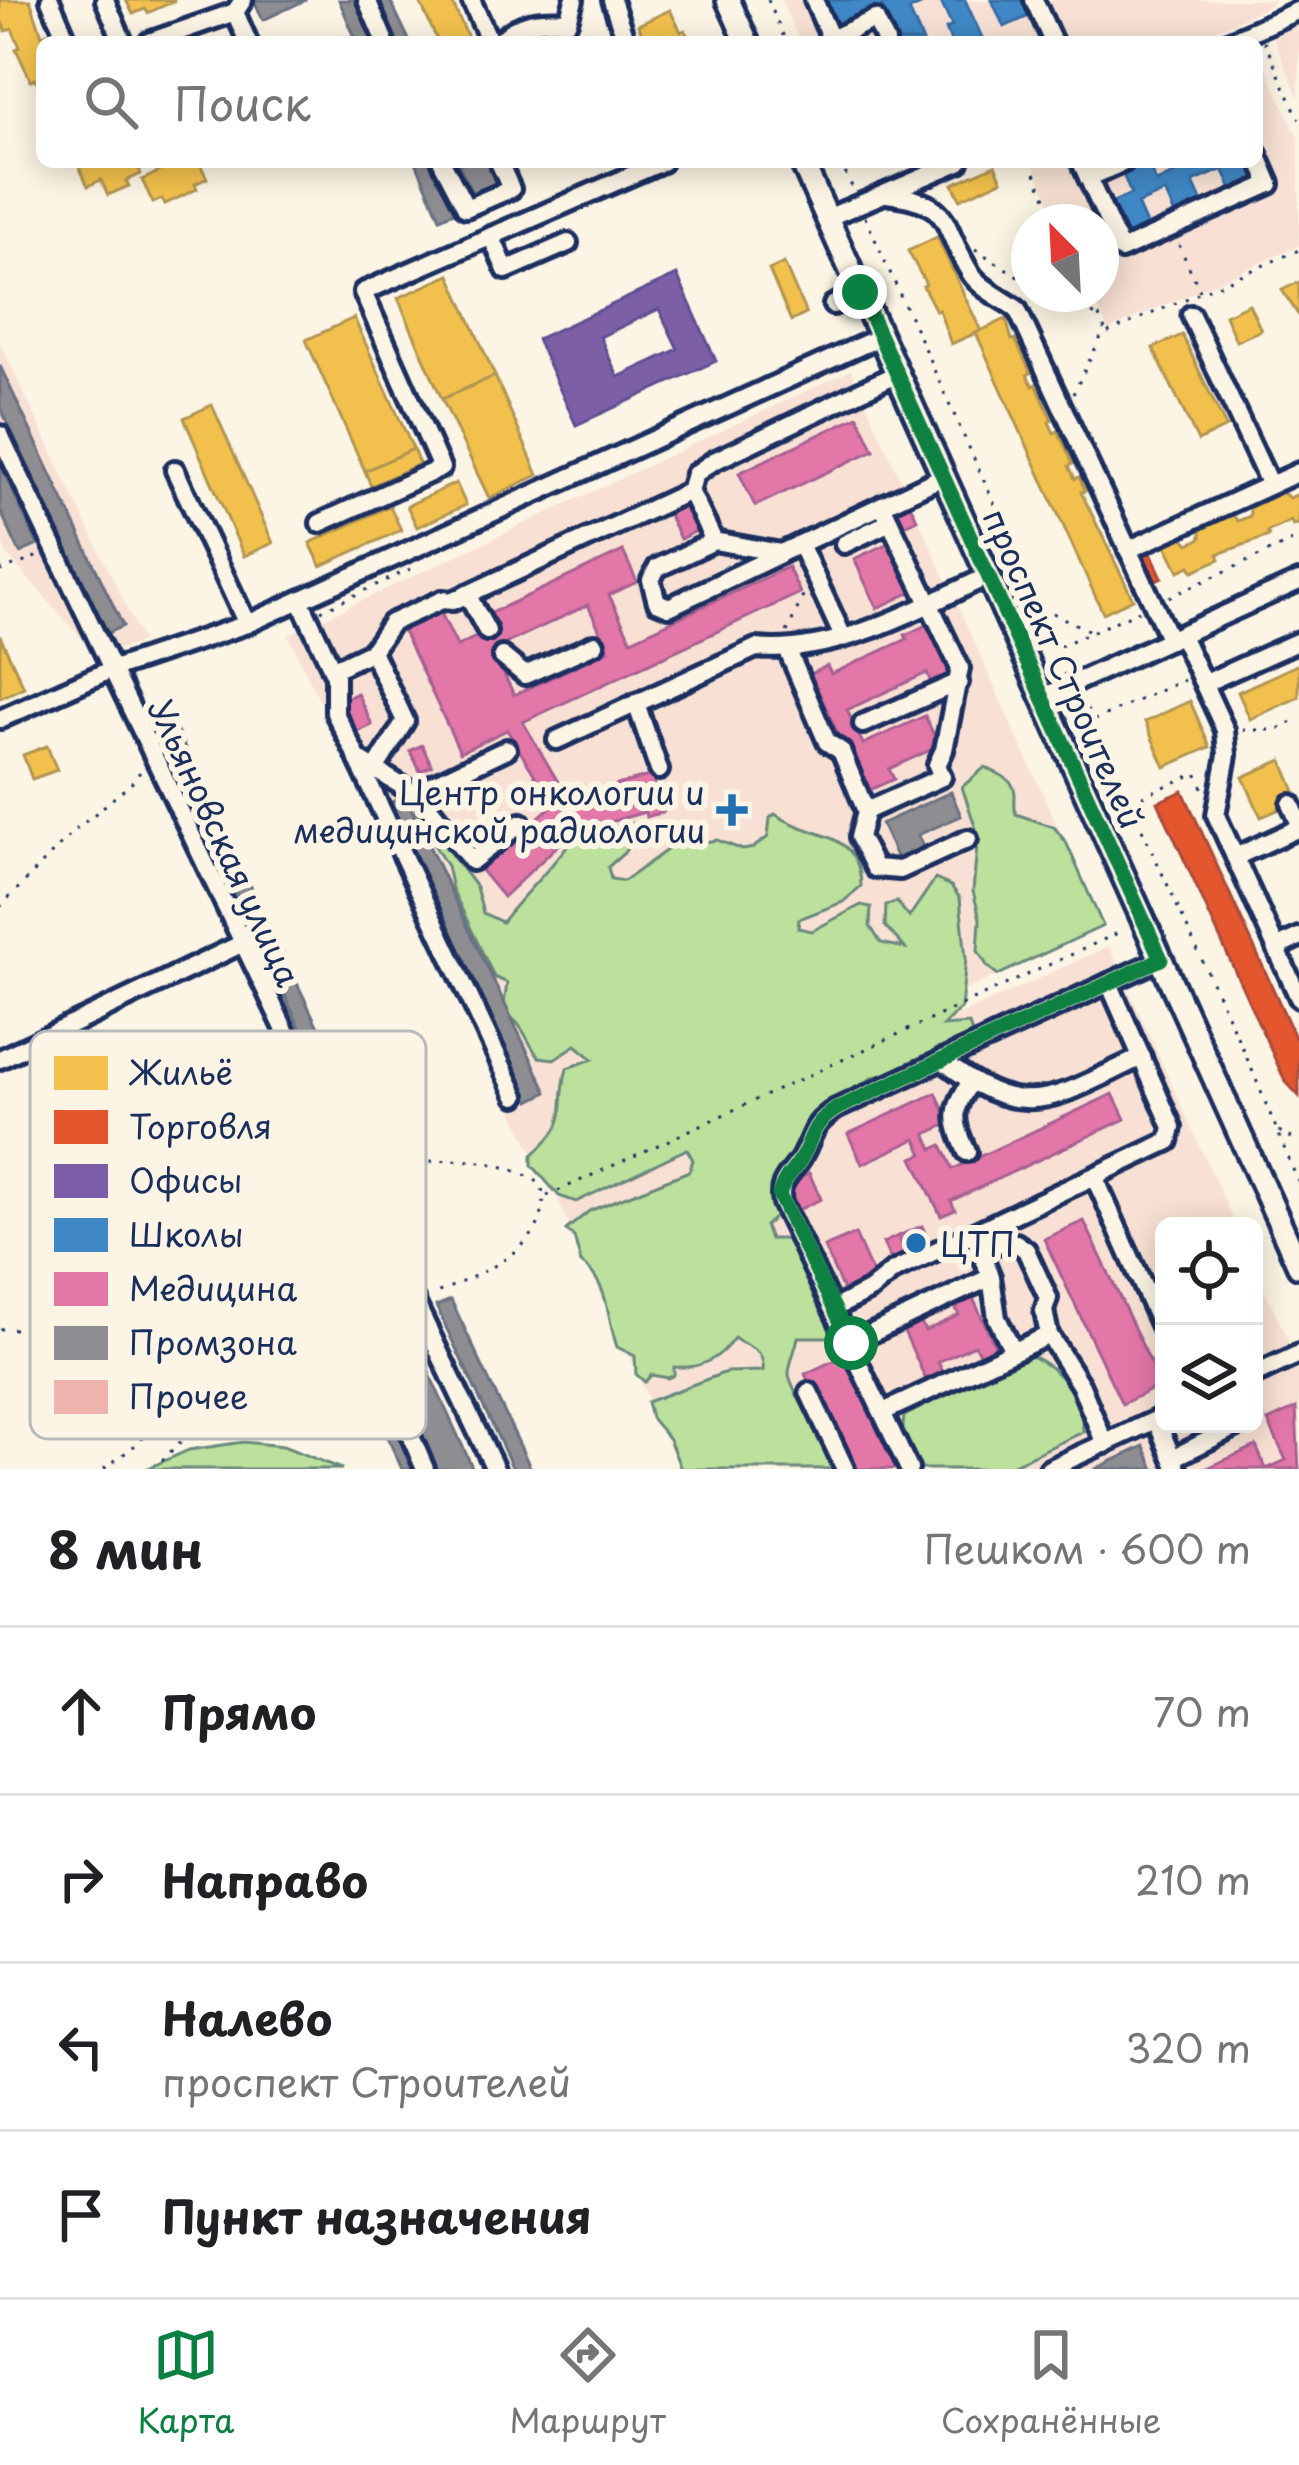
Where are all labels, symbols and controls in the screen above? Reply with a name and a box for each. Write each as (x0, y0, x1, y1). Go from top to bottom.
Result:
search box (36, 36, 1263, 168)
text: Поиск (174, 68, 311, 136)
icon: search (78, 69, 144, 135)
north arrow (1011, 204, 1119, 312)
route end (833, 265, 887, 319)
street label: проспект Строителей (972, 500, 1158, 836)
street label: Ульяновская улица (137, 690, 315, 994)
place label: Центр онкологии и медицинской радиологии (294, 766, 705, 854)
marker: Центр онкологии и медицинской радиологии (716, 794, 748, 826)
legend (30, 1031, 426, 1439)
text: Жильё (128, 1046, 233, 1096)
text: Торговля (129, 1100, 272, 1150)
text: Офисы (129, 1154, 242, 1204)
text: Школы (129, 1208, 244, 1258)
map controls (1155, 1217, 1263, 1433)
button: locate (1155, 1217, 1263, 1325)
place label: ЦТП (940, 1218, 1015, 1268)
marker: ЦТП (903, 1230, 929, 1256)
text: Медицина (129, 1262, 298, 1312)
text: Промзона (129, 1316, 297, 1366)
route start (824, 1316, 878, 1370)
button: layers (1155, 1325, 1263, 1433)
text: Прочее (129, 1370, 248, 1420)
text: 8 мин (48, 1509, 203, 1586)
text: Пешком · 600 m (924, 1518, 1251, 1577)
text: Прямо (162, 1677, 316, 1745)
icon: ahead (48, 1678, 114, 1744)
text: 70 m (1153, 1681, 1251, 1740)
text: Направо (162, 1845, 368, 1913)
icon: right (48, 1846, 114, 1912)
text: 210 m (1135, 1849, 1251, 1908)
text: Налево (162, 1983, 332, 2051)
icon: left (48, 2014, 114, 2080)
text: 320 m (1126, 2017, 1251, 2076)
text: проспект Строителей (162, 2051, 571, 2110)
text: Пункт назначения (162, 2181, 592, 2249)
icon: arrive (48, 2182, 114, 2248)
tab: Карта (138, 2322, 234, 2444)
tab: Маршрут (510, 2322, 666, 2444)
tab: Сохранённые (941, 2322, 1161, 2444)

